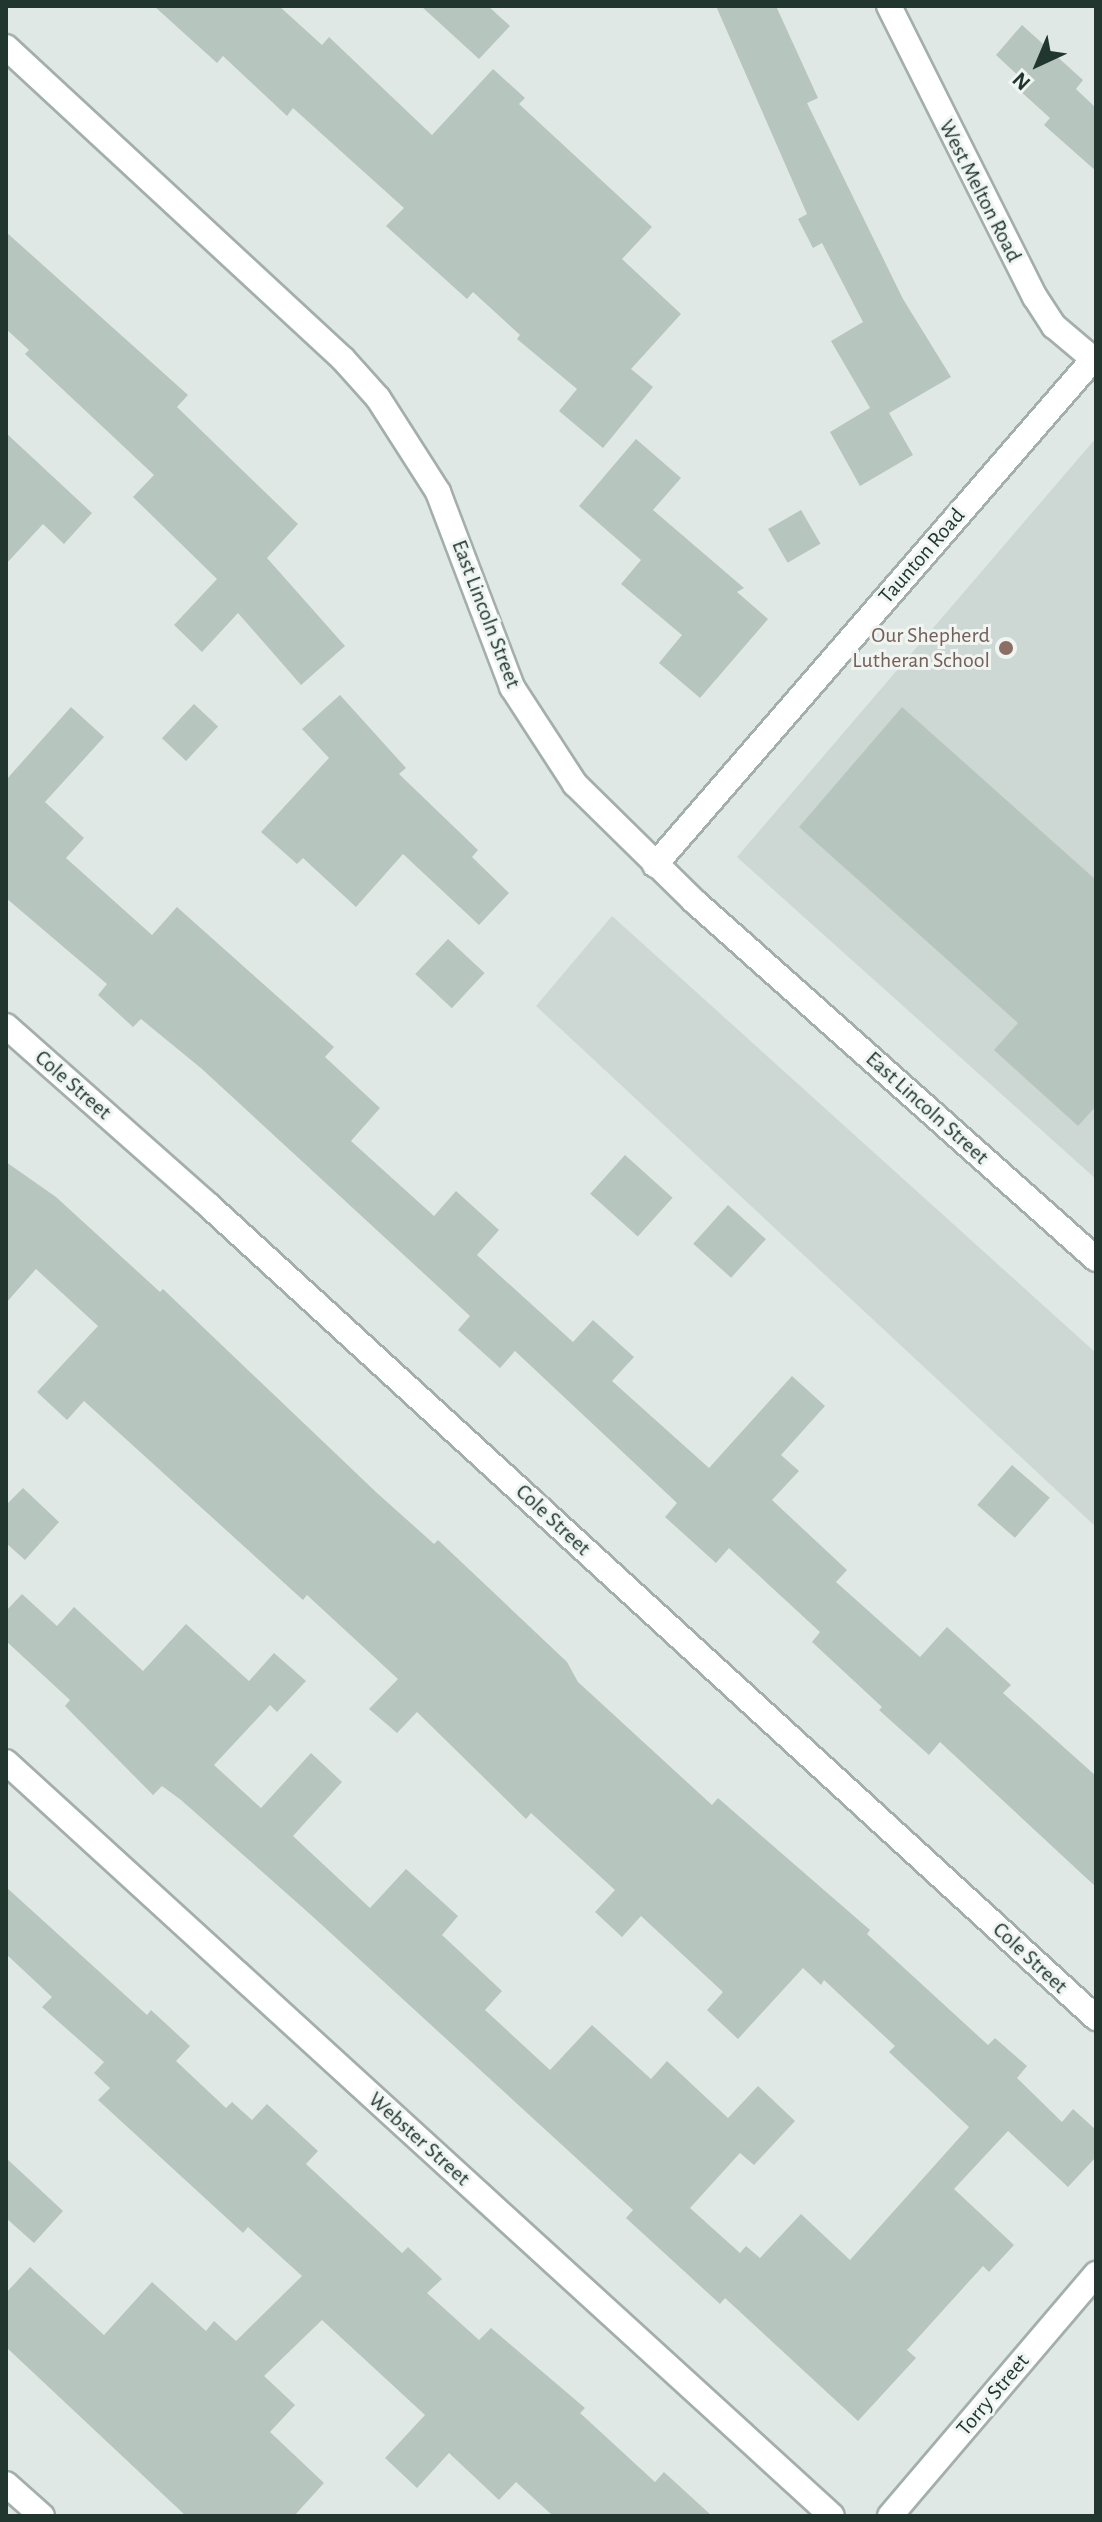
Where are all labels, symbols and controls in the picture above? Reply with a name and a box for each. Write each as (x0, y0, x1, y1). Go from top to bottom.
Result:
north arrow (998, 24, 1078, 104)
text: N (1008, 68, 1034, 94)
street label: West Melton Road (933, 115, 1027, 267)
street label: Taunton Road (873, 503, 971, 609)
street label: East Lincoln Street (446, 536, 526, 692)
place label: Our Shepherd Lutheran School (852, 622, 990, 674)
marker: Our Shepherd Lutheran School (997, 639, 1015, 657)
street label: Cole Street (29, 1045, 117, 1125)
street label: East Lincoln Street (860, 1046, 994, 1170)
street label: Cole Street (510, 1479, 596, 1561)
street label: Cole Street (987, 1917, 1073, 1999)
street label: Webster Street (363, 2086, 475, 2192)
street label: Torry Street (951, 2349, 1035, 2441)

